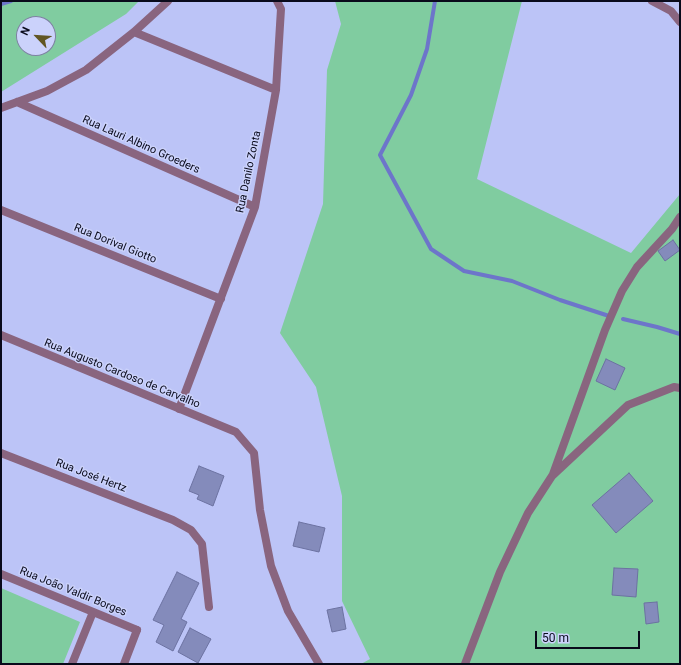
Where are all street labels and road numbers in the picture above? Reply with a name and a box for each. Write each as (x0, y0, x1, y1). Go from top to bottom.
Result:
street label: Rua Lauri Albino Groeders (80, 113, 202, 177)
street label: Rua Danilo Zonta (234, 130, 264, 214)
street label: Rua Dorival Giotto (72, 221, 158, 267)
street label: Rua Augusto Cardoso de Carvalho (42, 337, 202, 411)
street label: Rua José Hertz (54, 456, 128, 496)
street label: Rua João Valdir Borges (18, 565, 128, 619)

